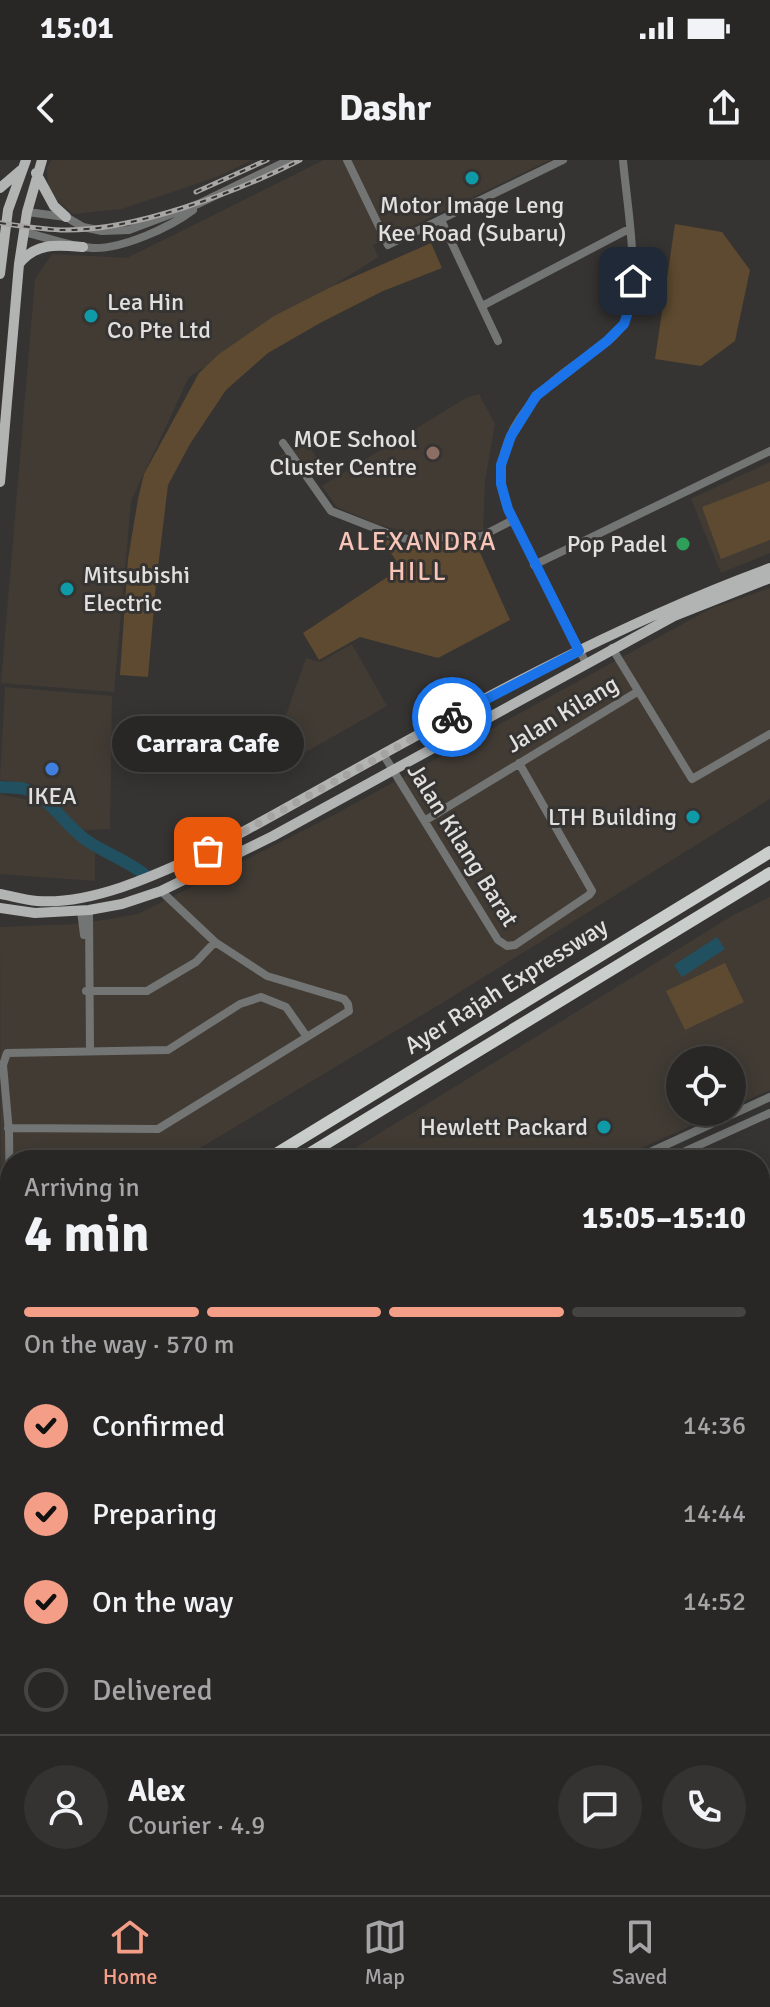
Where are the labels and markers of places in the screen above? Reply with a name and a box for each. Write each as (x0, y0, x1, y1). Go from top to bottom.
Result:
marker: Motor Image Leng Kee Road (Subaru) (463, 169, 481, 187)
place label: Motor Image Leng Kee Road (Subaru) (377, 190, 567, 248)
pin (599, 247, 667, 315)
place label: Lea Hin Co Pte Ltd (107, 287, 211, 345)
marker: Lea Hin Co Pte Ltd (82, 307, 100, 325)
place label: MOE School Cluster Centre (270, 424, 417, 482)
marker: MOE School Cluster Centre (424, 444, 442, 462)
place label: Pop Padel (567, 529, 667, 559)
marker: Pop Padel (674, 535, 692, 553)
place label: Mitsubishi Electric (83, 560, 190, 618)
marker: Mitsubishi Electric (58, 580, 76, 598)
callout: Carrara Cafe (112, 715, 304, 771)
marker: IKEA (43, 760, 61, 778)
place label: IKEA (27, 781, 77, 811)
place label: LTH Building (548, 802, 677, 832)
marker: LTH Building (684, 808, 702, 826)
pin (174, 817, 242, 885)
place label: Hewlett Packard (420, 1112, 588, 1142)
marker: Hewlett Packard (595, 1118, 613, 1136)

